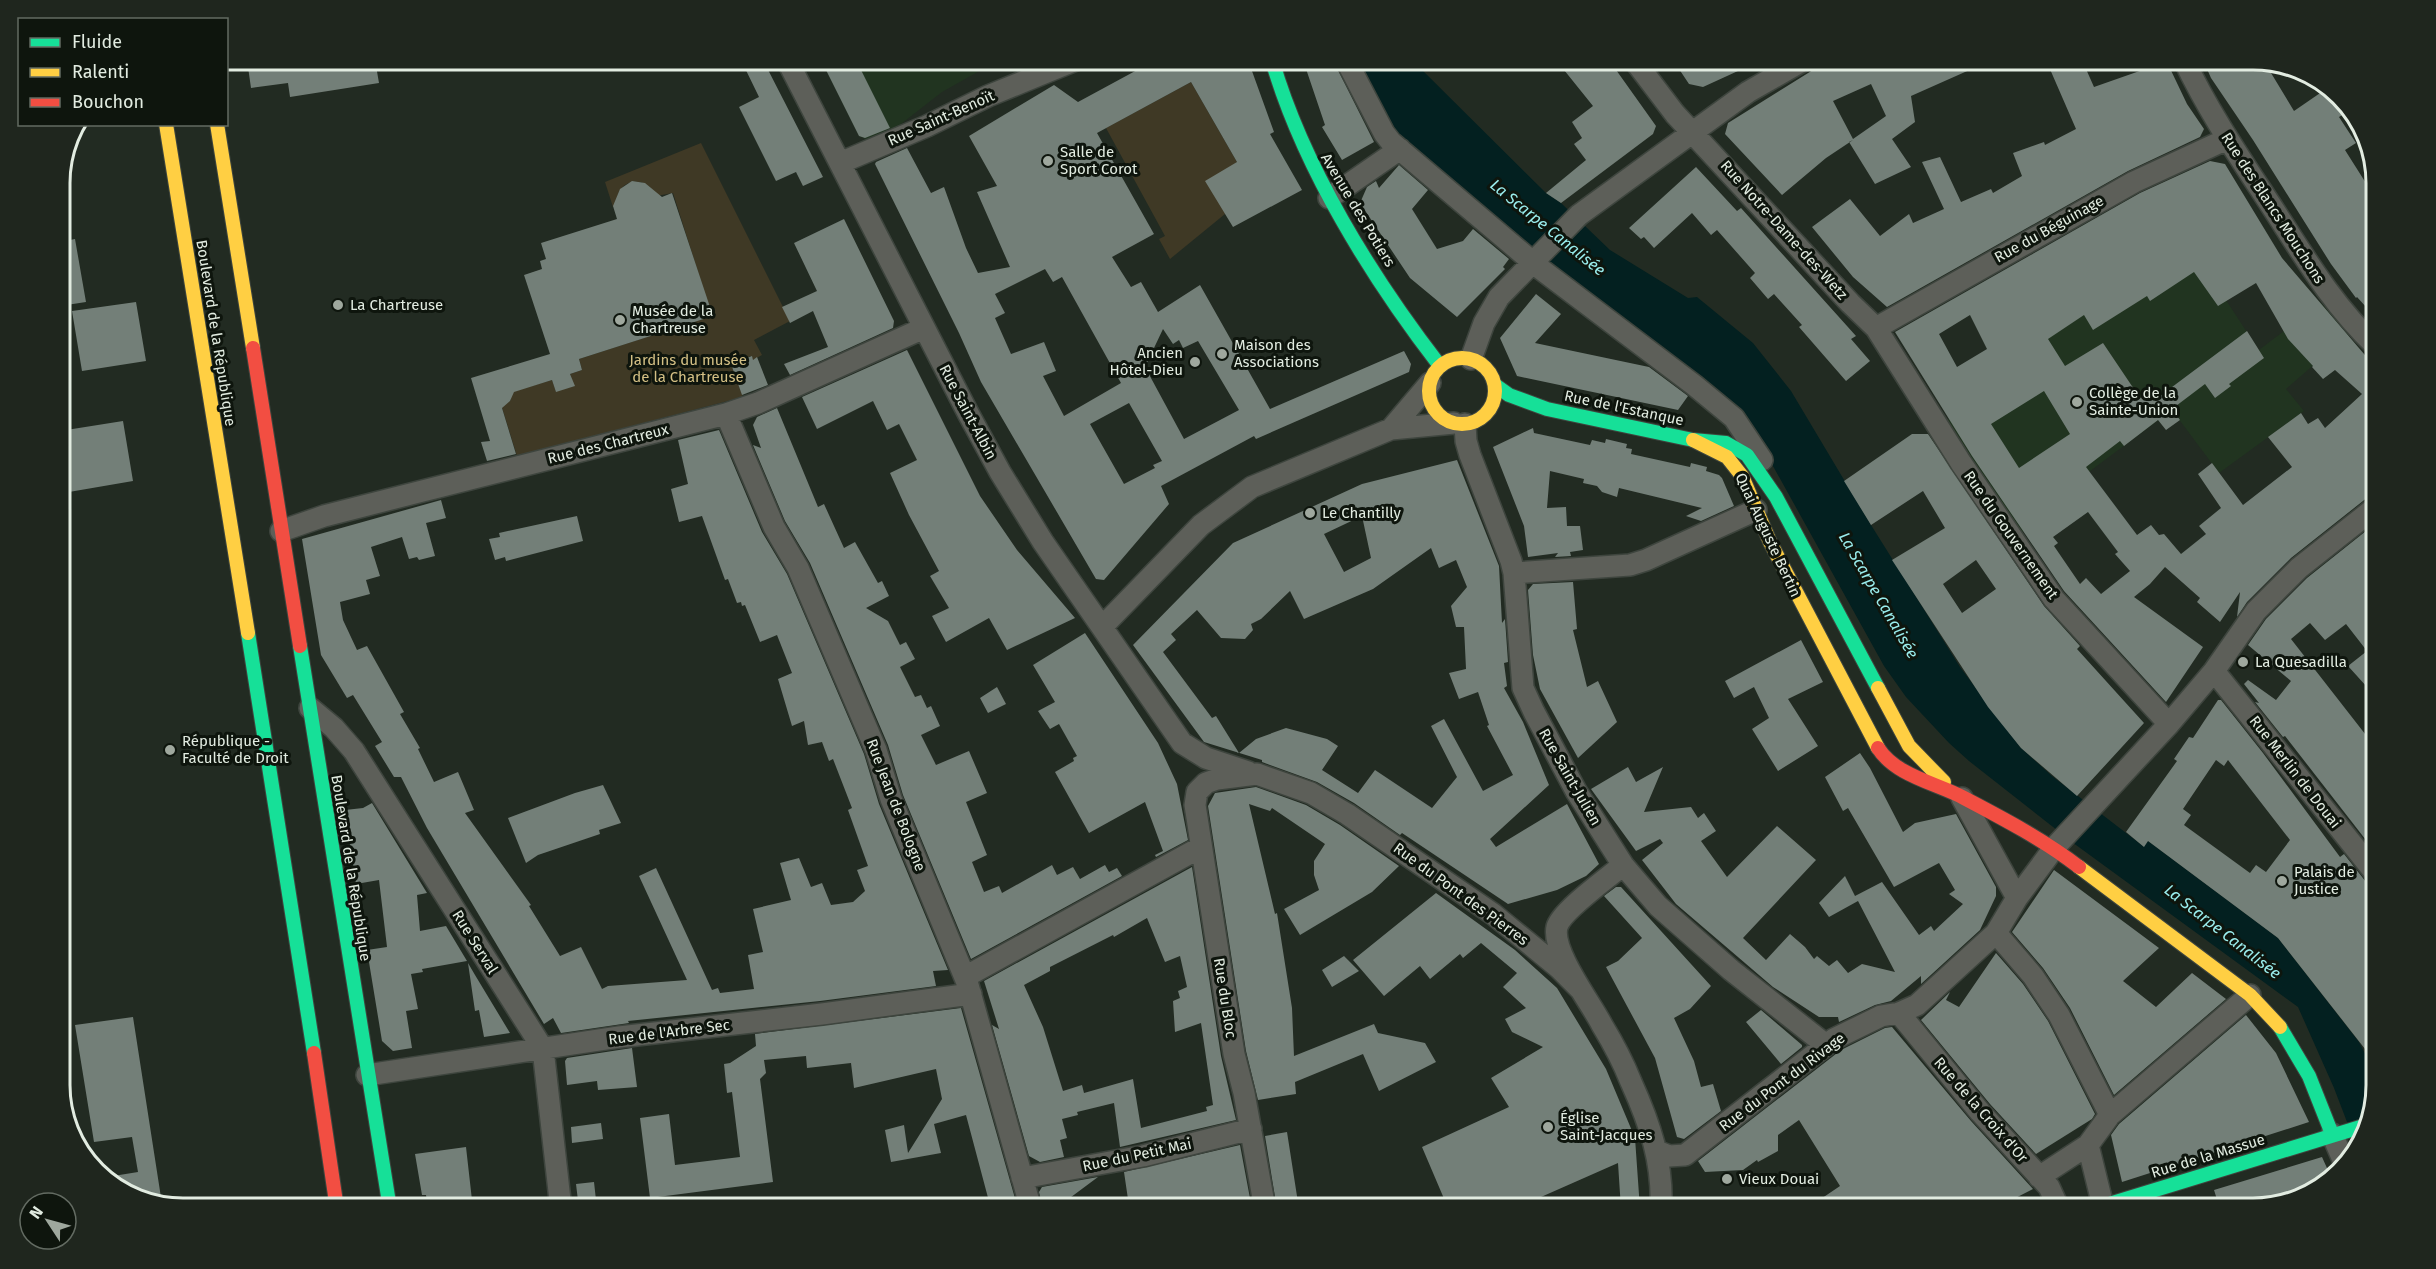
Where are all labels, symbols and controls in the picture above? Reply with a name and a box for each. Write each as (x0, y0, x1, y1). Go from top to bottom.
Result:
legend (18, 18, 228, 126)
text: Fluide (72, 31, 122, 53)
text: Ralenti (72, 61, 129, 83)
street label: Rue Saint-Benoït (885, 86, 998, 150)
text: Bouchon (72, 91, 144, 113)
street label: Rue des Blancs Mouchons (2217, 129, 2329, 287)
place label: Salle de Sport Corot (1060, 143, 1138, 178)
street label: Avenue des Potiers (1317, 150, 1399, 270)
marker: Salle de Sport Corot (1041, 154, 1055, 168)
street label: Rue Notre-Dame-des-Wetz (1717, 157, 1852, 304)
water label: La Scarpe Canalisée (1486, 175, 1609, 280)
street label: Rue du Béguinage (1991, 192, 2107, 266)
street label: Boulevard de la République (192, 239, 240, 427)
place label: La Chartreuse (350, 296, 443, 314)
marker: La Chartreuse (331, 298, 345, 312)
place label: Musée de la Chartreuse (632, 302, 713, 337)
marker: Musée de la Chartreuse (613, 313, 627, 327)
place label: Maison des Associations (1234, 336, 1319, 371)
place label: Ancien Hôtel-Dieu (1110, 344, 1183, 379)
marker: Maison des Associations (1215, 347, 1229, 361)
park label: Jardins du musée de la Chartreuse (629, 351, 747, 386)
marker: Ancien Hôtel-Dieu (1188, 355, 1202, 369)
street label: Rue Saint-Albin (935, 361, 1001, 463)
place label: Collège de la Sainte-Union (2089, 384, 2178, 419)
street label: Rue de l'Estanque (1563, 387, 1685, 429)
marker: Collège de la Sainte-Union (2070, 395, 2084, 409)
street label: Rue des Chartreux (546, 420, 671, 468)
street label: Rue du Gouvernement (1960, 468, 2062, 603)
street label: Quai Auguste Bertin (1731, 470, 1805, 600)
place label: Le Chantilly (1322, 504, 1402, 522)
marker: Le Chantilly (1303, 506, 1317, 520)
water label: La Scarpe Canalisée (1835, 529, 1922, 662)
place label: La Quesadilla (2255, 653, 2347, 671)
marker: La Quesadilla (2236, 655, 2250, 669)
street label: Rue Merlin de Douai (2246, 712, 2344, 832)
street label: Rue Saint-Julien (1535, 725, 1605, 829)
place label: République - Faculté de Droit (182, 732, 289, 767)
street label: Rue Jean de Bologne (862, 736, 930, 874)
marker: République - Faculté de Droit (163, 743, 177, 757)
street label: Boulevard de la République (327, 774, 375, 962)
street label: Rue du Pont des Pierres (1390, 839, 1532, 949)
place label: Palais de Justice (2294, 863, 2355, 898)
marker: Palais de Justice (2275, 874, 2289, 888)
water label: La Scarpe Canalisée (2161, 880, 2285, 983)
street label: Rue Serval (448, 907, 502, 978)
street label: Rue du Bloc (1210, 957, 1240, 1039)
street label: Rue de l'Arbre Sec (607, 1016, 731, 1048)
street label: Rue du Pont du Rivage (1716, 1029, 1848, 1135)
street label: Rue de la Croix d'Or (1930, 1054, 2032, 1167)
place label: Église Saint-Jacques (1560, 1109, 1653, 1144)
marker: Église Saint-Jacques (1541, 1120, 1555, 1134)
street label: Rue de la Massue (2149, 1130, 2267, 1182)
street label: Rue du Petit Mai (1081, 1135, 1193, 1175)
place label: Vieux Douai (1739, 1170, 1819, 1188)
marker: Vieux Douai (1720, 1172, 1734, 1186)
north arrow (18, 1191, 78, 1251)
text: N (25, 1203, 47, 1222)

